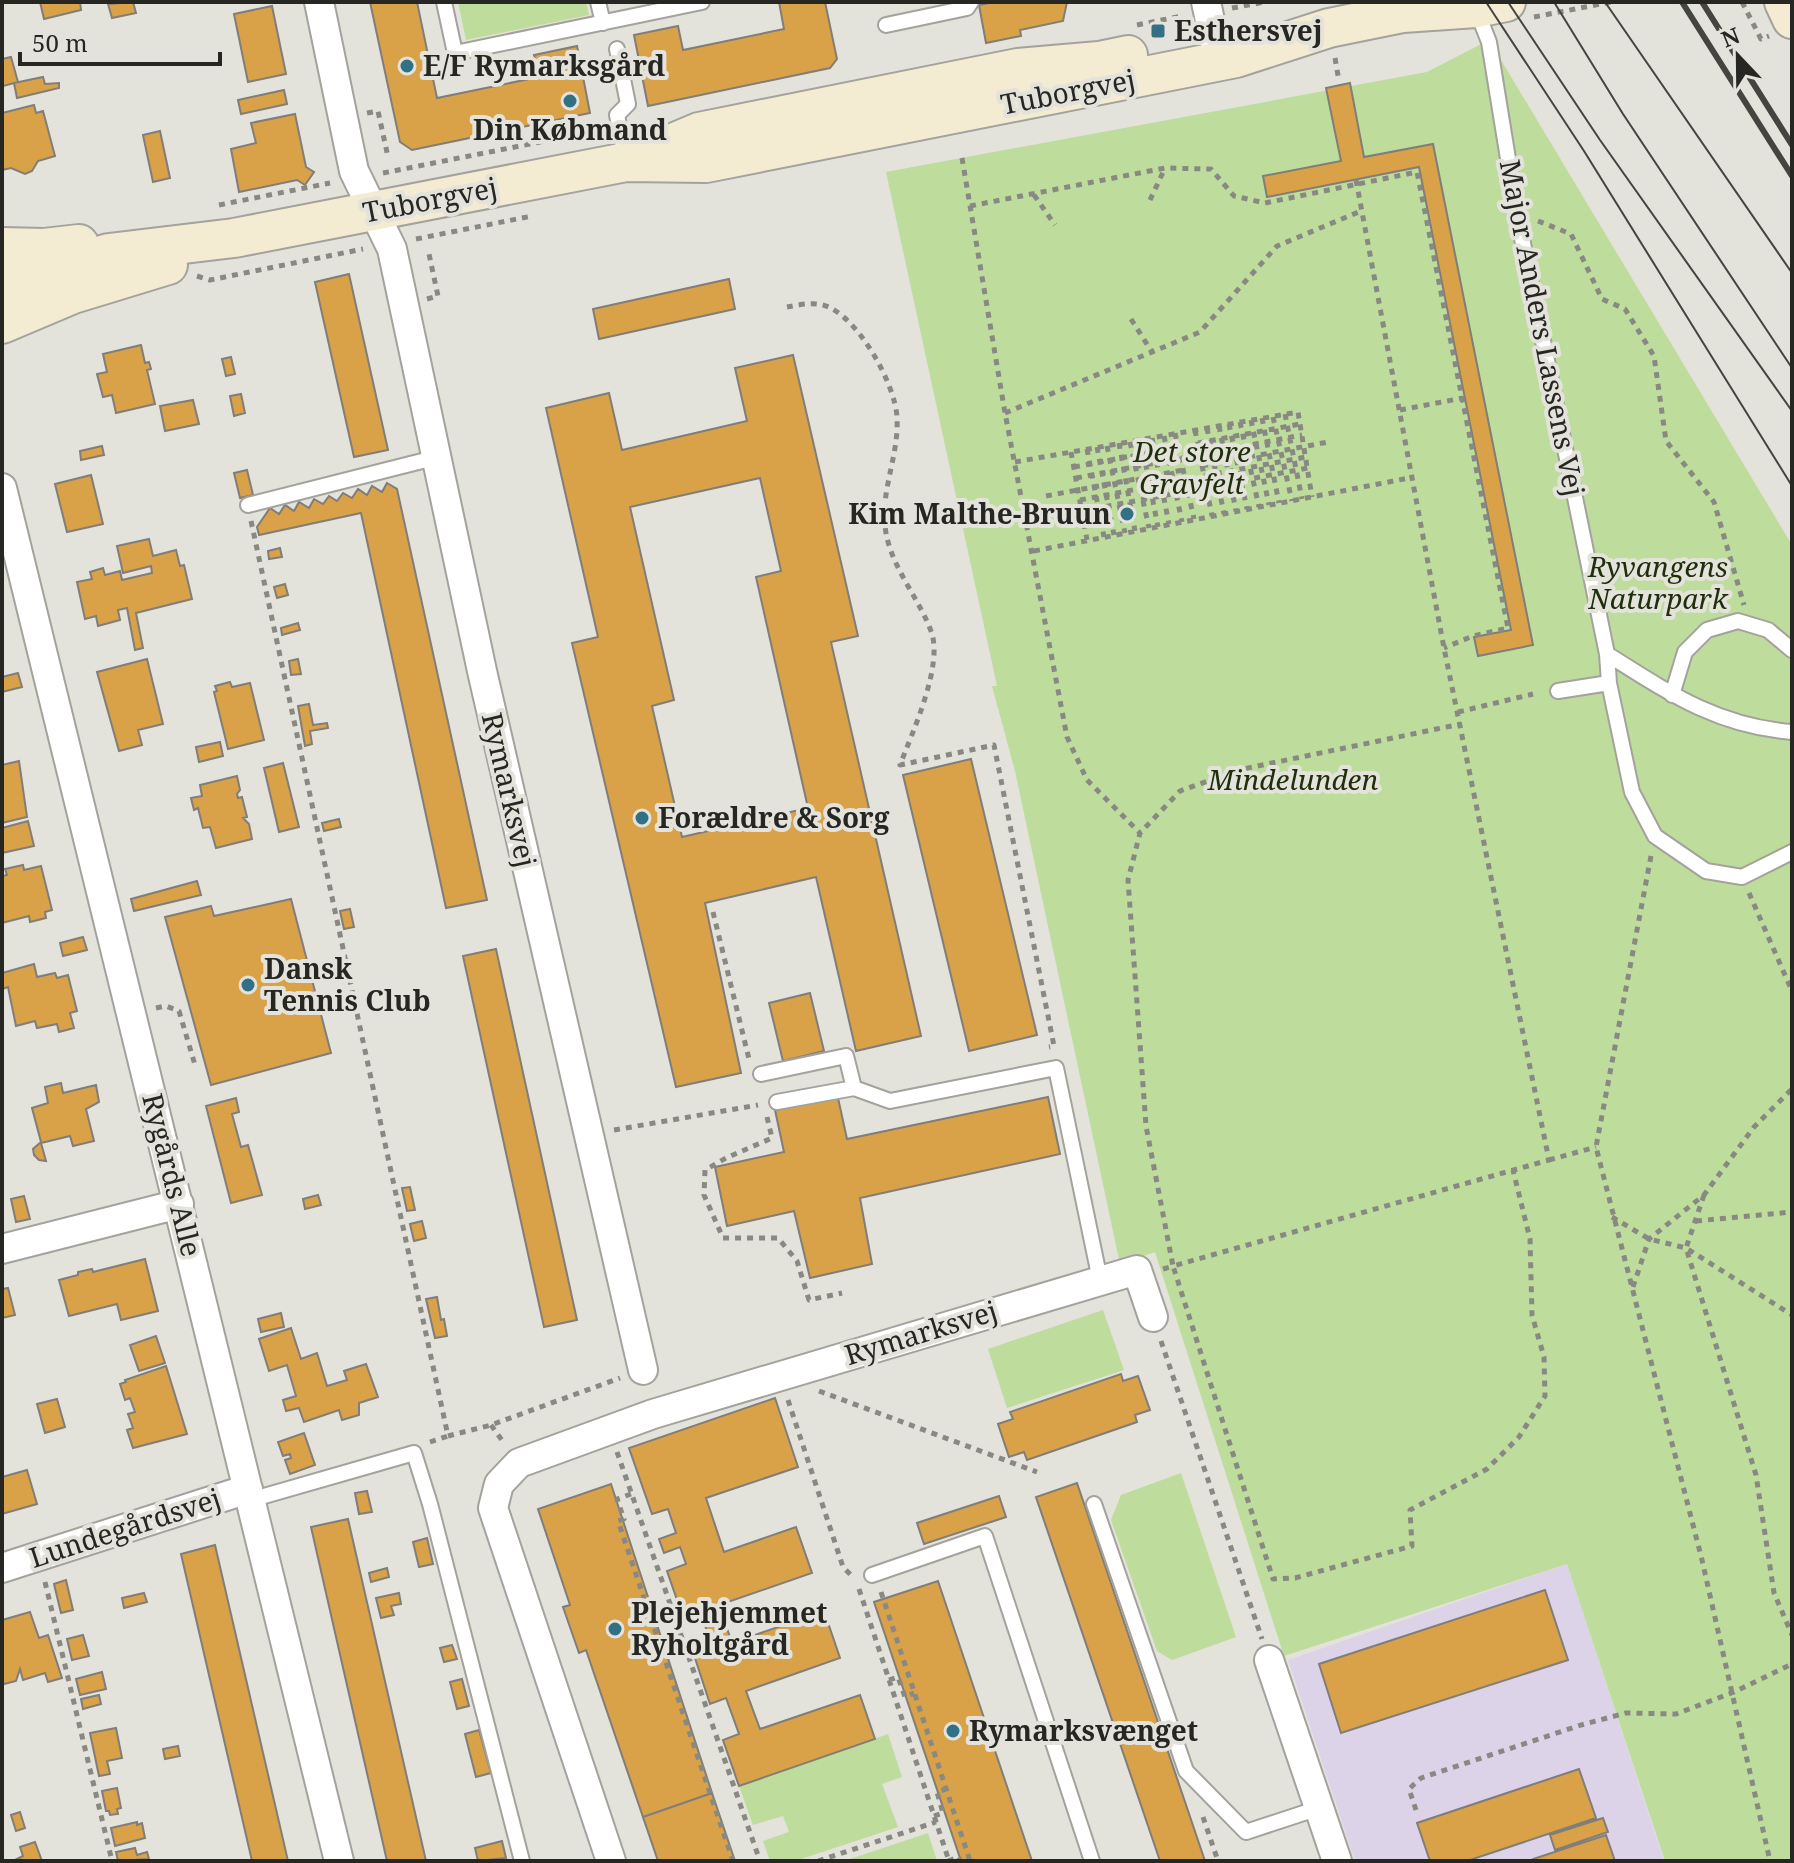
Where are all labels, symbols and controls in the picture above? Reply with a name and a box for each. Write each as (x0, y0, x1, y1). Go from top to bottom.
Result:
place label: Esthersvej (1174, 11, 1323, 49)
scale bar (20, 16, 220, 66)
north arrow (1698, 16, 1778, 96)
text: N (1716, 19, 1744, 54)
marker: Esthersvej (1149, 22, 1167, 40)
text: 50 m (32, 26, 88, 59)
place label: E/F Rymarksgård (423, 46, 665, 84)
marker: E/F Rymarksgård (398, 57, 416, 75)
street label: Tuborgvej (997, 59, 1138, 123)
marker: Din Købmand (561, 92, 579, 110)
place label: Din Købmand (473, 110, 667, 148)
street label: Major Anders Lassens Vej (1492, 156, 1594, 499)
street label: Tuborgvej (359, 167, 500, 231)
park label: Det store Gravfelt (1132, 432, 1251, 502)
place label: Kim Malthe-Bruun (848, 494, 1111, 532)
marker: Kim Malthe-Bruun (1118, 505, 1136, 523)
park label: Ryvangens Naturpark (1587, 547, 1729, 617)
street label: Rymarksvej (474, 709, 546, 871)
park label: Mindelunden (1207, 760, 1378, 798)
place label: Forældre & Sorg (658, 798, 890, 836)
marker: Forældre & Sorg (633, 809, 651, 827)
place label: Dansk Tennis Club (264, 949, 431, 1019)
marker: Dansk Tennis Club (239, 976, 257, 994)
street label: Rygårds Alle (134, 1089, 212, 1260)
street label: Rymarksvej (840, 1291, 1002, 1373)
street label: Lundegårdsvej (24, 1478, 225, 1576)
place label: Plejehjemmet Ryholtgård (631, 1593, 827, 1663)
marker: Plejehjemmet Ryholtgård (606, 1620, 624, 1638)
place label: Rymarksvænget (969, 1711, 1198, 1749)
marker: Rymarksvænget (944, 1722, 962, 1740)

